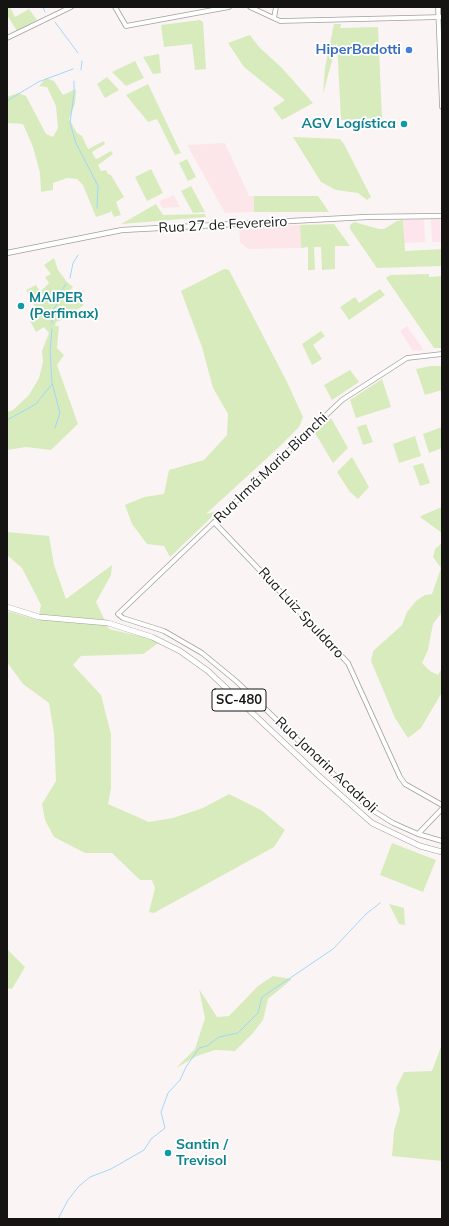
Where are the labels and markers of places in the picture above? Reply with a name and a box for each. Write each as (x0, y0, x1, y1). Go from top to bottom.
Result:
place label: HiperBadotti (316, 42, 401, 58)
marker: HiperBadotti (404, 45, 414, 55)
place label: AGV Logística (302, 116, 396, 132)
marker: AGV Logística (399, 119, 409, 129)
place label: MAIPER (Perfimax) (29, 290, 99, 322)
marker: MAIPER (Perfimax) (16, 301, 26, 311)
place label: Santin / Trevisol (176, 1137, 228, 1170)
marker: Santin / Trevisol (163, 1148, 173, 1158)

